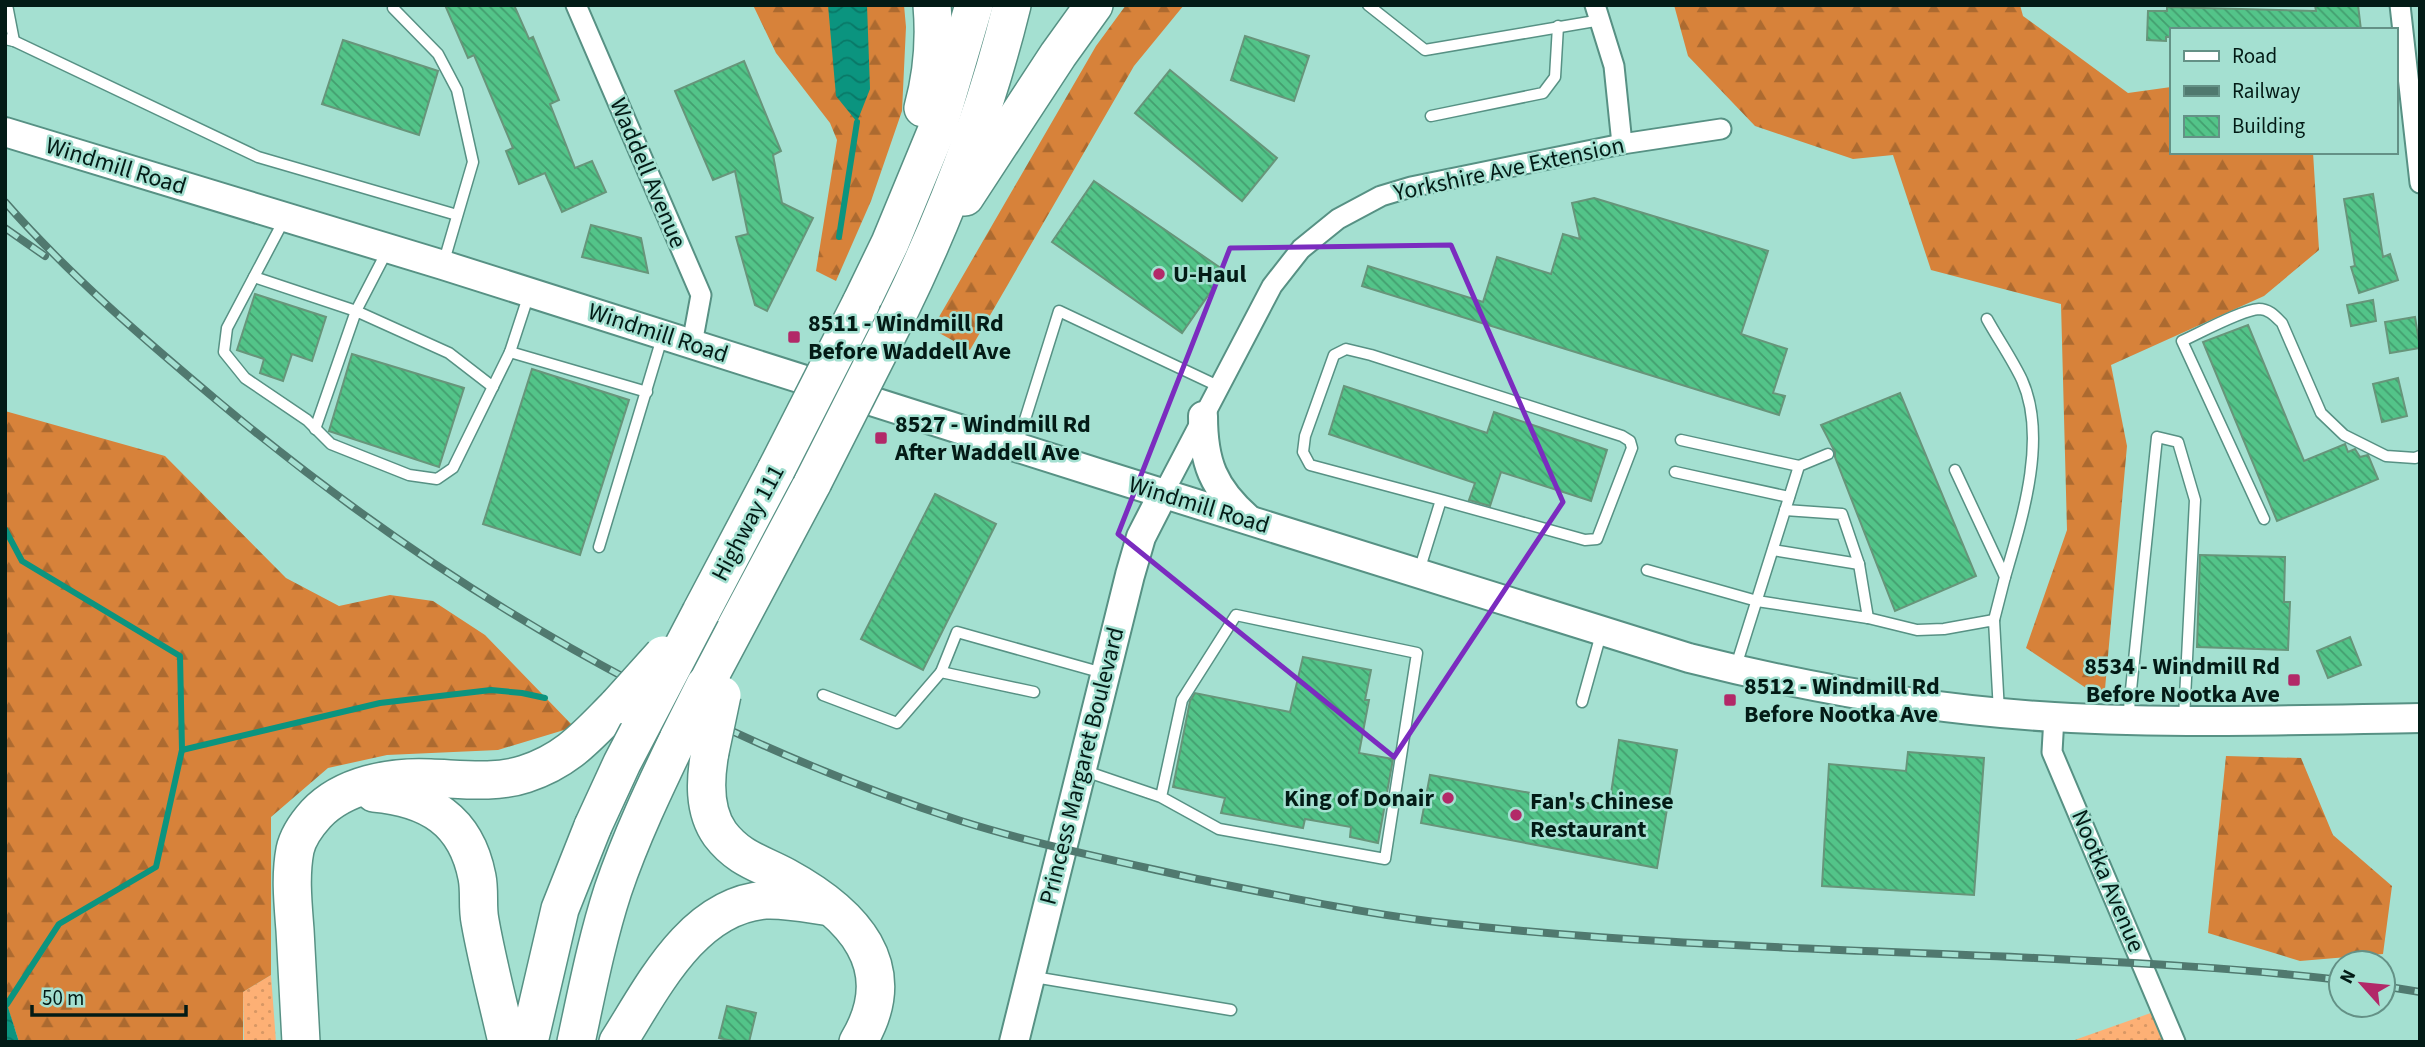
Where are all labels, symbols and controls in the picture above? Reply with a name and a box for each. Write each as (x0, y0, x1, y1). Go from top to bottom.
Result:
legend (2170, 28, 2397, 154)
text: Road (2232, 41, 2277, 71)
text: Railway (2232, 76, 2300, 106)
street label: Waddell Avenue (601, 92, 695, 254)
text: Building (2232, 111, 2306, 141)
street label: Yorkshire Ave Extension (1389, 127, 1628, 211)
street label: Windmill Road (41, 128, 191, 204)
place label: U-Haul (1173, 257, 1246, 292)
marker: U-Haul (1151, 266, 1167, 282)
street label: Windmill Road (583, 294, 733, 372)
place label: 8511 - Windmill Rd Before Waddell Ave (808, 306, 1011, 369)
marker: 8511 - Windmill Rd Before Waddell Ave (786, 329, 802, 345)
place label: 8527 - Windmill Rd After Waddell Ave (894, 407, 1091, 470)
marker: 8527 - Windmill Rd After Waddell Ave (873, 430, 889, 446)
street label: Highway 111 (703, 458, 793, 588)
street label: Windmill Road (1124, 467, 1274, 543)
street label: Princess Margaret Boulevard (1031, 624, 1133, 908)
place label: 8534 - Windmill Rd Before Nootka Ave (2084, 649, 2280, 712)
place label: 8512 - Windmill Rd Before Nootka Ave (1744, 669, 1940, 732)
marker: 8534 - Windmill Rd Before Nootka Ave (2286, 672, 2302, 688)
marker: 8512 - Windmill Rd Before Nootka Ave (1722, 692, 1738, 708)
place label: King of Donair (1284, 781, 1434, 816)
place label: Fan's Chinese Restaurant (1530, 784, 1674, 847)
marker: King of Donair (1440, 790, 1456, 806)
street label: Nootka Avenue (2062, 804, 2154, 958)
marker: Fan's Chinese Restaurant (1508, 807, 1524, 823)
north arrow (2327, 949, 2397, 1019)
text: N (2333, 965, 2363, 989)
scale bar (32, 974, 186, 1018)
text: 50 m (42, 983, 84, 1013)

